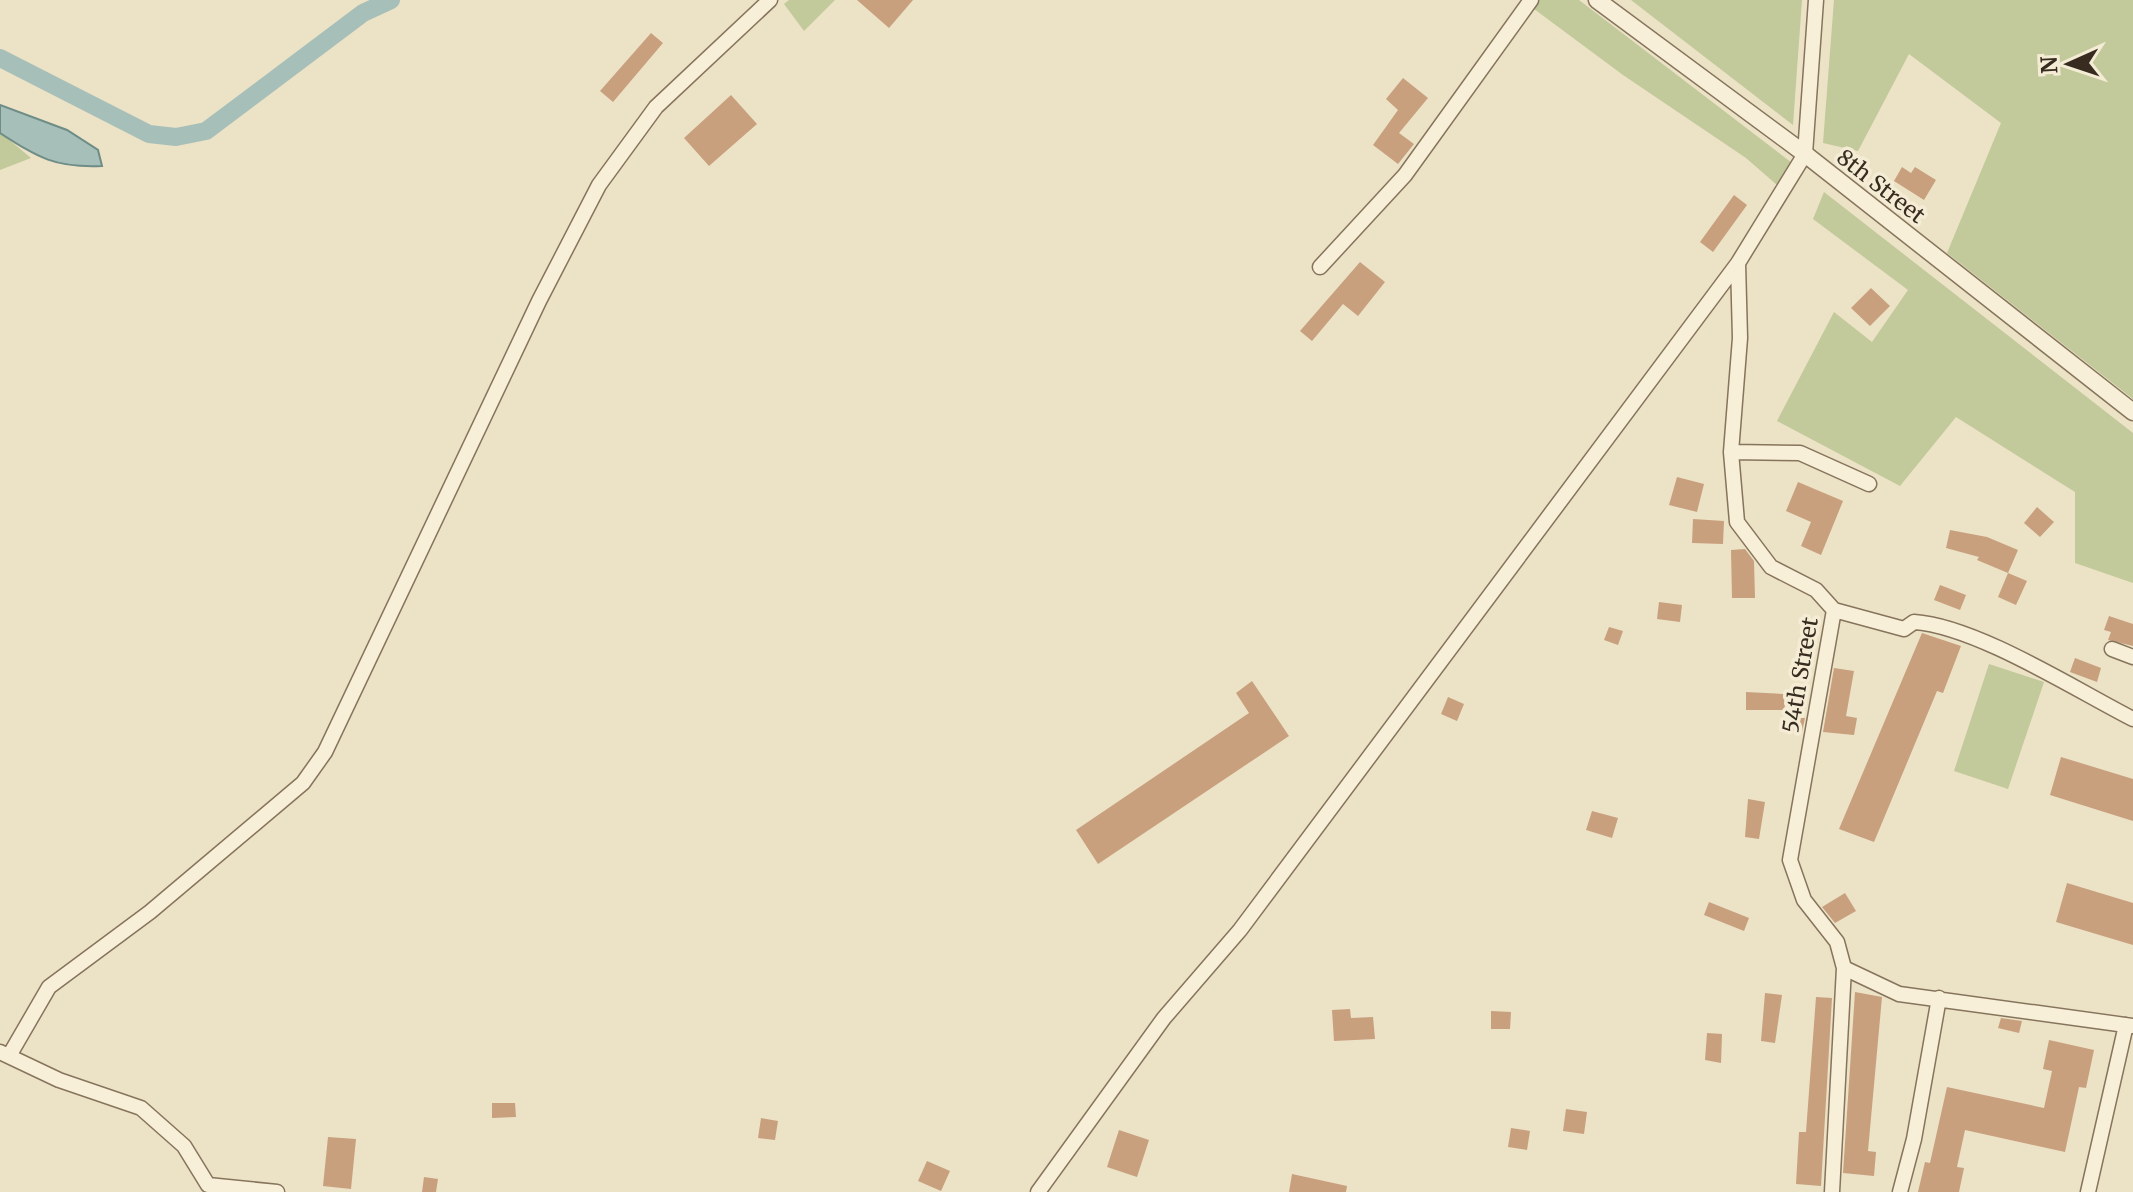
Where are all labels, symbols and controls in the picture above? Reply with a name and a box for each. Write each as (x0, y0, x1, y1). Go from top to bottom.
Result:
north arrow (2029, 24, 2109, 104)
text: N (2035, 55, 2063, 74)
street label: 8th Street (1831, 143, 1931, 229)
street label: 54th Street (1776, 615, 1824, 735)

